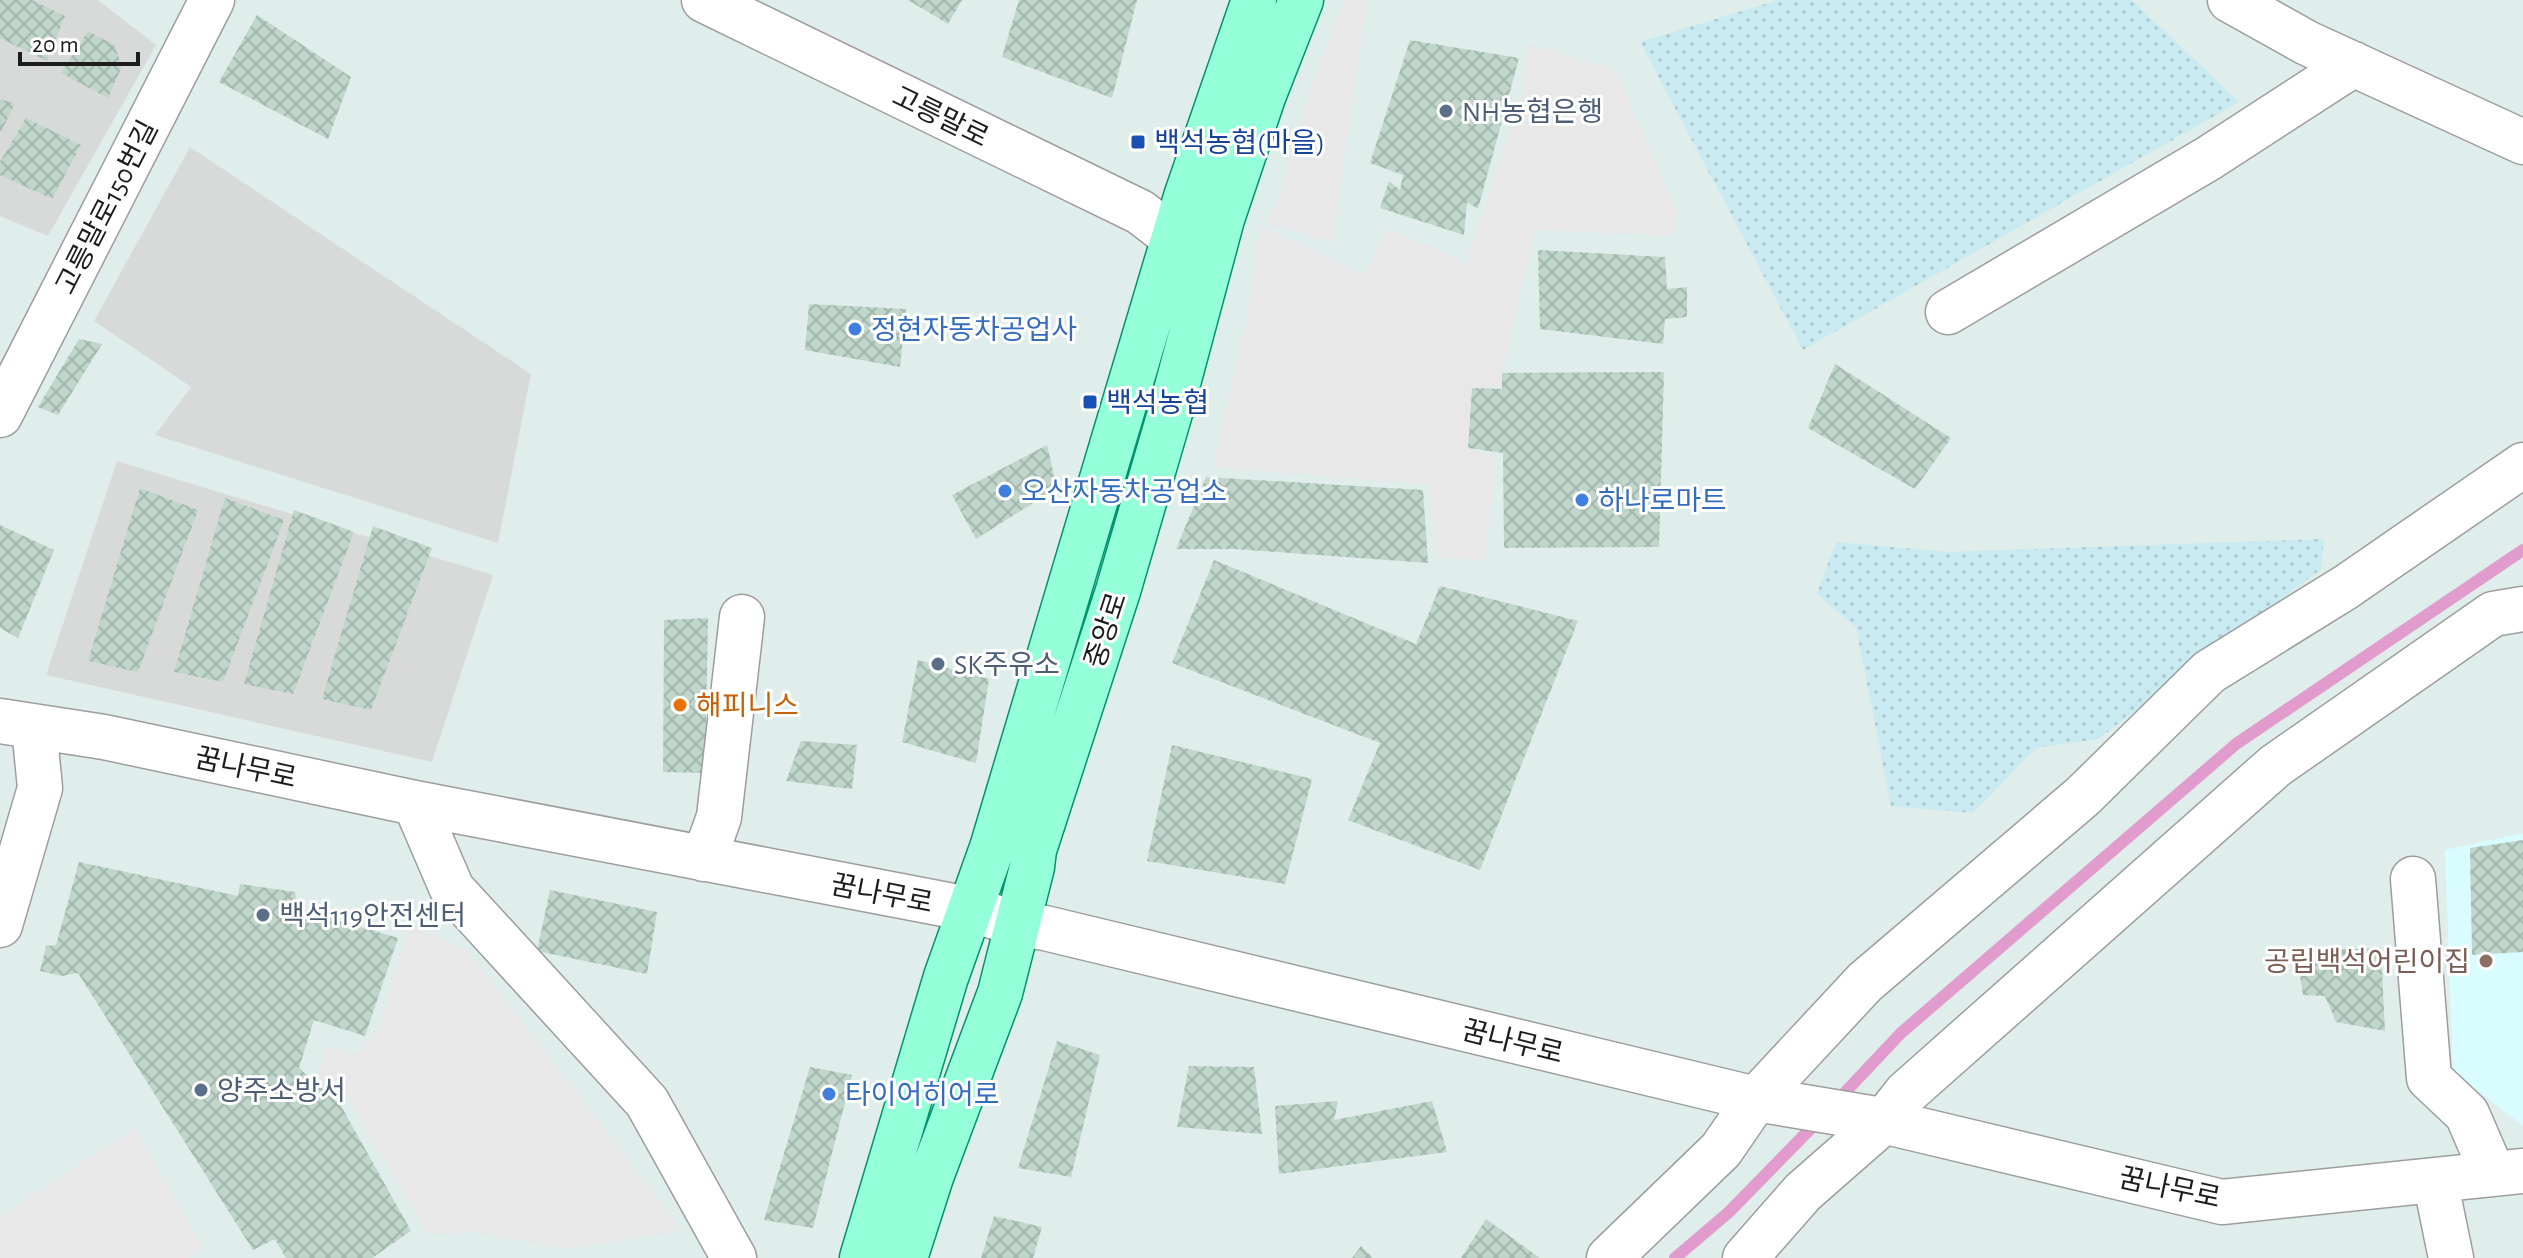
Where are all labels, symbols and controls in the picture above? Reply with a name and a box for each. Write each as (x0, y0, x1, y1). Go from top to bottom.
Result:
scale bar (20, 16, 138, 66)
text: 20 m (32, 33, 79, 57)
street label: 고릉말로 (888, 81, 993, 153)
place label: NH농협은행 (1462, 97, 1603, 127)
marker: NH농협은행 (1437, 102, 1455, 120)
street label: 고릉말로150번길 (50, 116, 164, 299)
place label: 백석농협(마을) (1154, 128, 1325, 158)
marker: 백석농협(마을) (1129, 133, 1147, 151)
place label: 정현자동차공업사 (871, 315, 1077, 345)
marker: 정현자동차공업사 (846, 320, 864, 338)
place label: 백석농협 (1106, 388, 1209, 418)
marker: 백석농협 (1081, 393, 1099, 411)
place label: 오산자동차공업소 (1021, 477, 1227, 507)
marker: 오산자동차공업소 (996, 482, 1014, 500)
place label: 하나로마트 (1598, 486, 1727, 516)
marker: 하나로마트 (1573, 491, 1591, 509)
street label: 중앙로 (1080, 589, 1132, 672)
place label: SK주유소 (954, 651, 1060, 680)
marker: SK주유소 (929, 655, 947, 673)
place label: 해피니스 (696, 691, 799, 721)
marker: 해피니스 (671, 696, 689, 714)
street label: 꿈나무로 (192, 743, 299, 793)
street label: 꿈나무로 (828, 869, 935, 919)
place label: 백석119안전센터 (279, 901, 466, 931)
marker: 백석119안전센터 (254, 906, 272, 924)
place label: 공립백석어린이집 (2264, 947, 2470, 977)
marker: 공립백석어린이집 (2477, 952, 2495, 970)
street label: 꿈나무로 (1459, 1015, 1566, 1069)
place label: 양주소방서 (217, 1076, 346, 1106)
place label: 타이어히어로 (845, 1080, 1000, 1110)
marker: 양주소방서 (192, 1081, 210, 1099)
marker: 타이어히어로 (820, 1085, 838, 1103)
street label: 꿈나무로 (2116, 1163, 2223, 1213)

